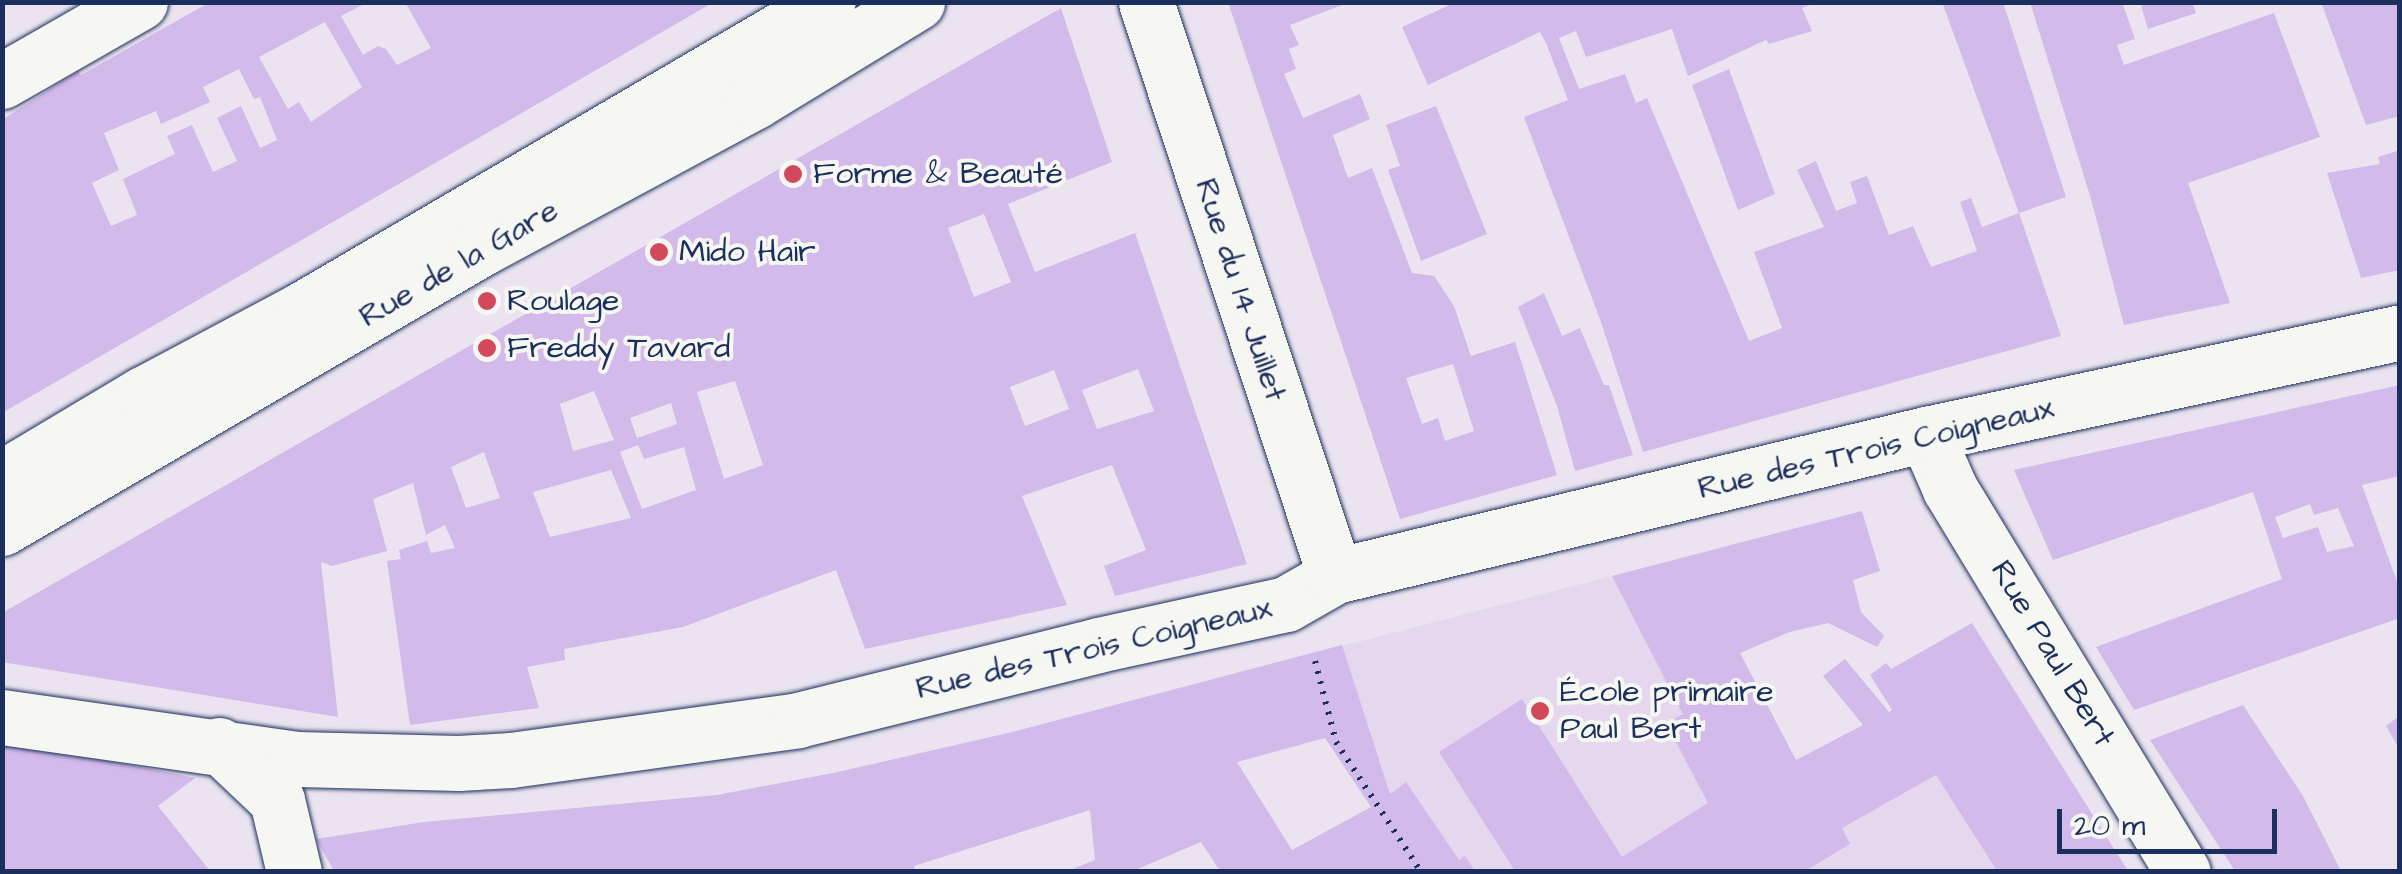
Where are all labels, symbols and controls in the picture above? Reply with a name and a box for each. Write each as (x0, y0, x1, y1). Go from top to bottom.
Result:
place label: Forme & Beauté (813, 155, 1063, 193)
marker: Forme & Beauté (782, 163, 804, 185)
street label: Rue du 14 Juillet (1186, 174, 1294, 406)
street label: Rue de la Gare (353, 192, 565, 336)
place label: Mido Hair (679, 233, 816, 271)
marker: Mido Hair (648, 241, 670, 263)
place label: Roulage (507, 282, 619, 320)
marker: Roulage (476, 290, 498, 312)
place label: Freddy Tavard (507, 329, 730, 367)
marker: Freddy Tavard (476, 337, 498, 359)
street label: Rue des Trois Coigneaux (1694, 389, 2058, 509)
street label: Rue Paul Bert (1981, 554, 2123, 754)
street label: Rue des Trois Coigneaux (912, 589, 1276, 709)
place label: École primaire Paul Bert (1560, 674, 1774, 749)
marker: École primaire Paul Bert (1529, 700, 1551, 722)
scale bar (2062, 789, 2282, 851)
text: 20 m (2074, 805, 2145, 847)

